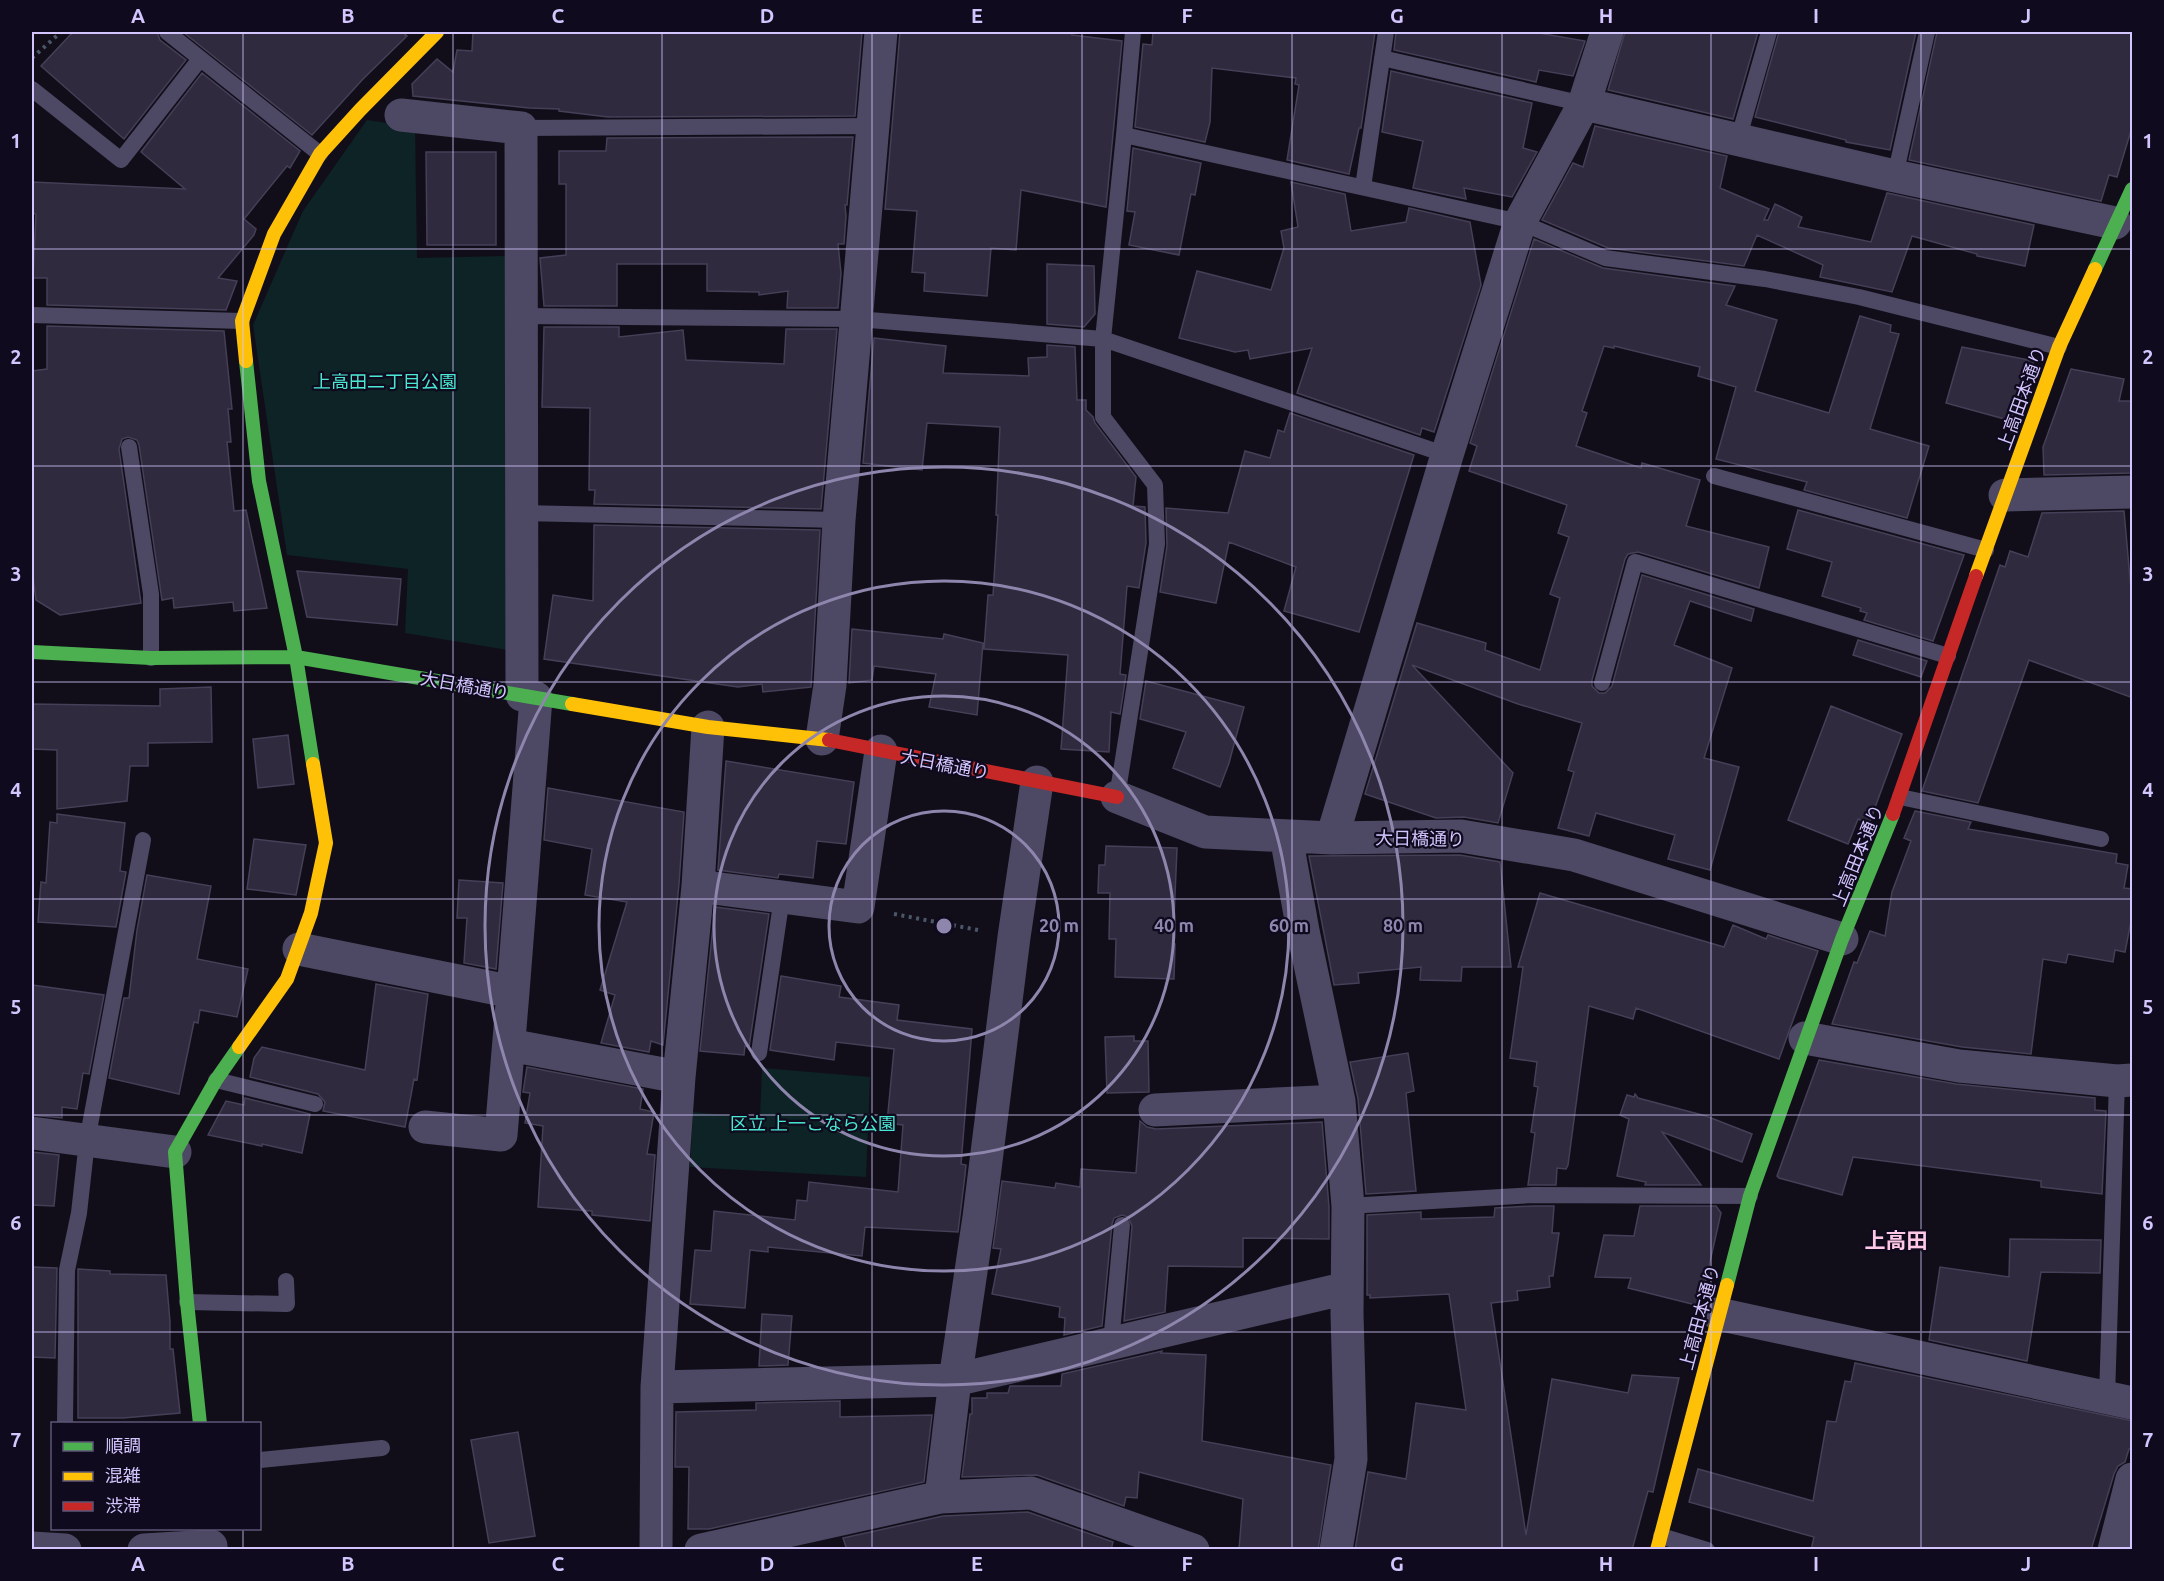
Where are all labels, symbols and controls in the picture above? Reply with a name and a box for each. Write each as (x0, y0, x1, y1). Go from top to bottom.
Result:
text: A (131, 4, 145, 27)
text: B (341, 4, 355, 27)
text: C (552, 4, 565, 27)
text: D (760, 4, 774, 27)
text: E (971, 4, 983, 27)
text: F (1181, 4, 1193, 27)
text: G (1390, 4, 1404, 27)
text: H (1599, 4, 1613, 27)
text: I (1813, 4, 1819, 27)
text: J (2021, 4, 2031, 27)
text: 1 (10, 129, 22, 152)
text: 1 (2142, 129, 2154, 152)
street label: 上高田本通り (1993, 344, 2049, 452)
text: 2 (10, 345, 22, 368)
text: 2 (2142, 345, 2154, 368)
park label: 上高田二丁目公園 (313, 371, 457, 391)
text: 3 (10, 562, 22, 585)
text: 3 (2142, 562, 2154, 585)
street label: 大日橋通り (419, 667, 511, 703)
street label: 大日橋通り (899, 746, 991, 782)
text: 4 (10, 778, 22, 801)
text: 4 (2142, 778, 2154, 801)
street label: 上高田本通り (1827, 801, 1887, 909)
street label: 大日橋通り (1375, 827, 1465, 849)
text: 20 m (1039, 915, 1079, 935)
text: 40 m (1154, 915, 1194, 935)
text: 60 m (1269, 915, 1309, 935)
text: 80 m (1383, 915, 1423, 935)
centre of rings (934, 916, 954, 936)
text: 5 (10, 995, 22, 1018)
text: 5 (2142, 995, 2154, 1018)
park label: 区立 上一こなら公園 (730, 1113, 896, 1133)
text: 6 (10, 1211, 22, 1234)
text: 6 (2142, 1211, 2154, 1234)
district label: 上高田 (1865, 1228, 1928, 1252)
street label: 上高田本通り (1675, 1262, 1723, 1372)
legend (51, 1422, 261, 1530)
text: 7 (10, 1428, 22, 1451)
text: 7 (2142, 1428, 2154, 1451)
text: 順調 (105, 1435, 141, 1455)
text: 混雑 (105, 1465, 141, 1485)
text: 渋滞 (105, 1495, 141, 1515)
text: A (131, 1552, 145, 1575)
text: B (341, 1552, 355, 1575)
text: C (552, 1552, 565, 1575)
text: D (760, 1552, 774, 1575)
text: E (971, 1552, 983, 1575)
text: F (1181, 1552, 1193, 1575)
text: G (1390, 1552, 1404, 1575)
text: H (1599, 1552, 1613, 1575)
text: I (1813, 1552, 1819, 1575)
text: J (2021, 1552, 2031, 1575)

